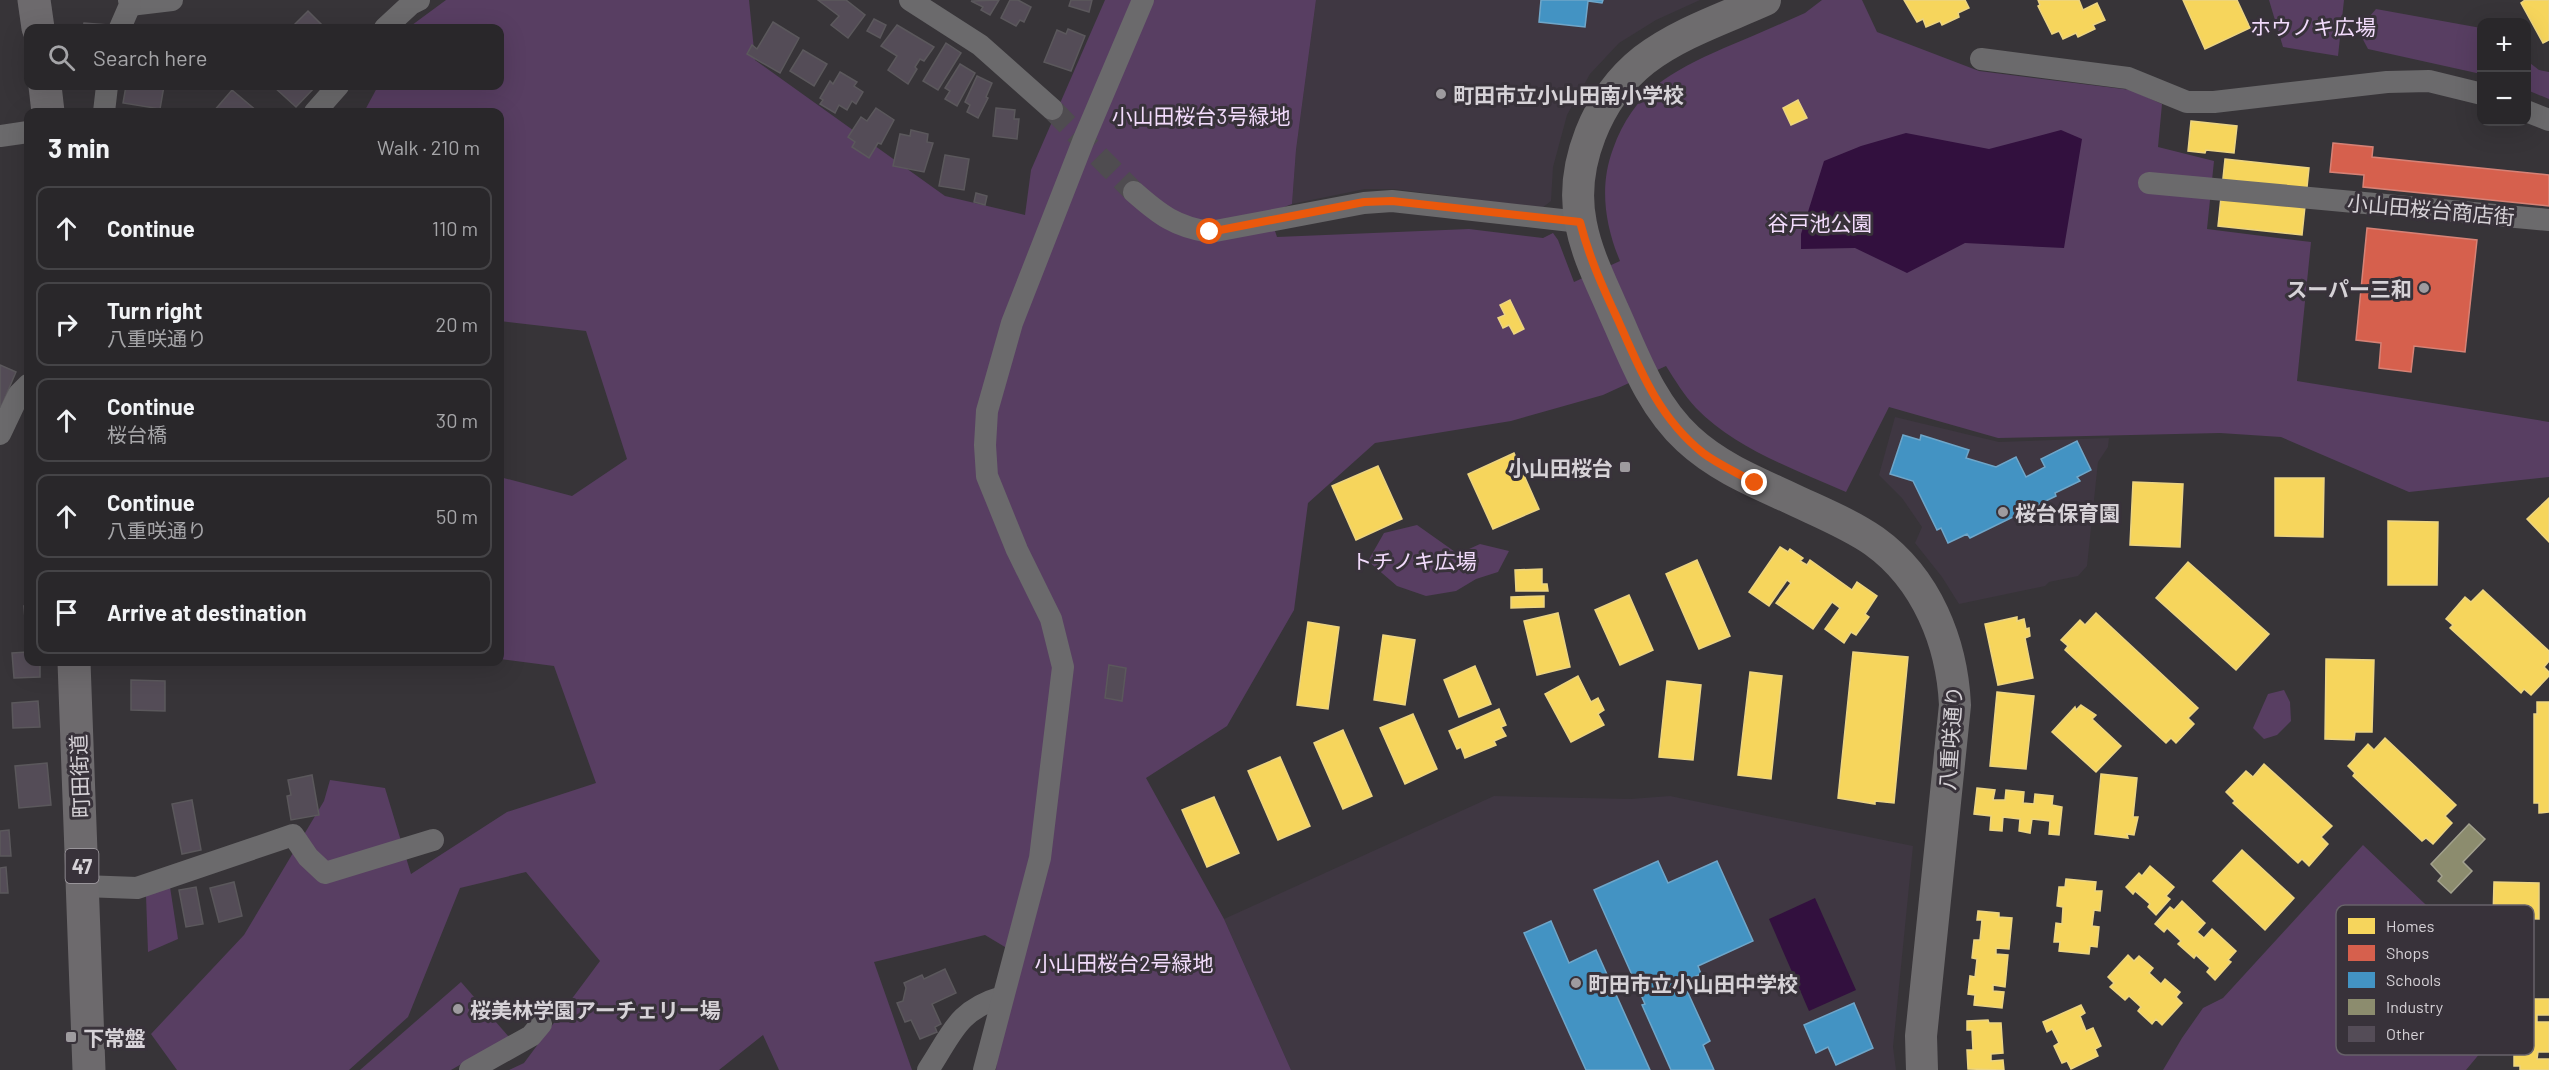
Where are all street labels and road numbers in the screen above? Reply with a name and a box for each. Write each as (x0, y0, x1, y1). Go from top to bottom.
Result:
street label: 小山田桜台商店街 (2346, 189, 2516, 229)
street label: 八重咲通り (1934, 685, 1966, 791)
street label: 町田街道 (65, 734, 93, 818)
road number: 47 (66, 849, 98, 883)

